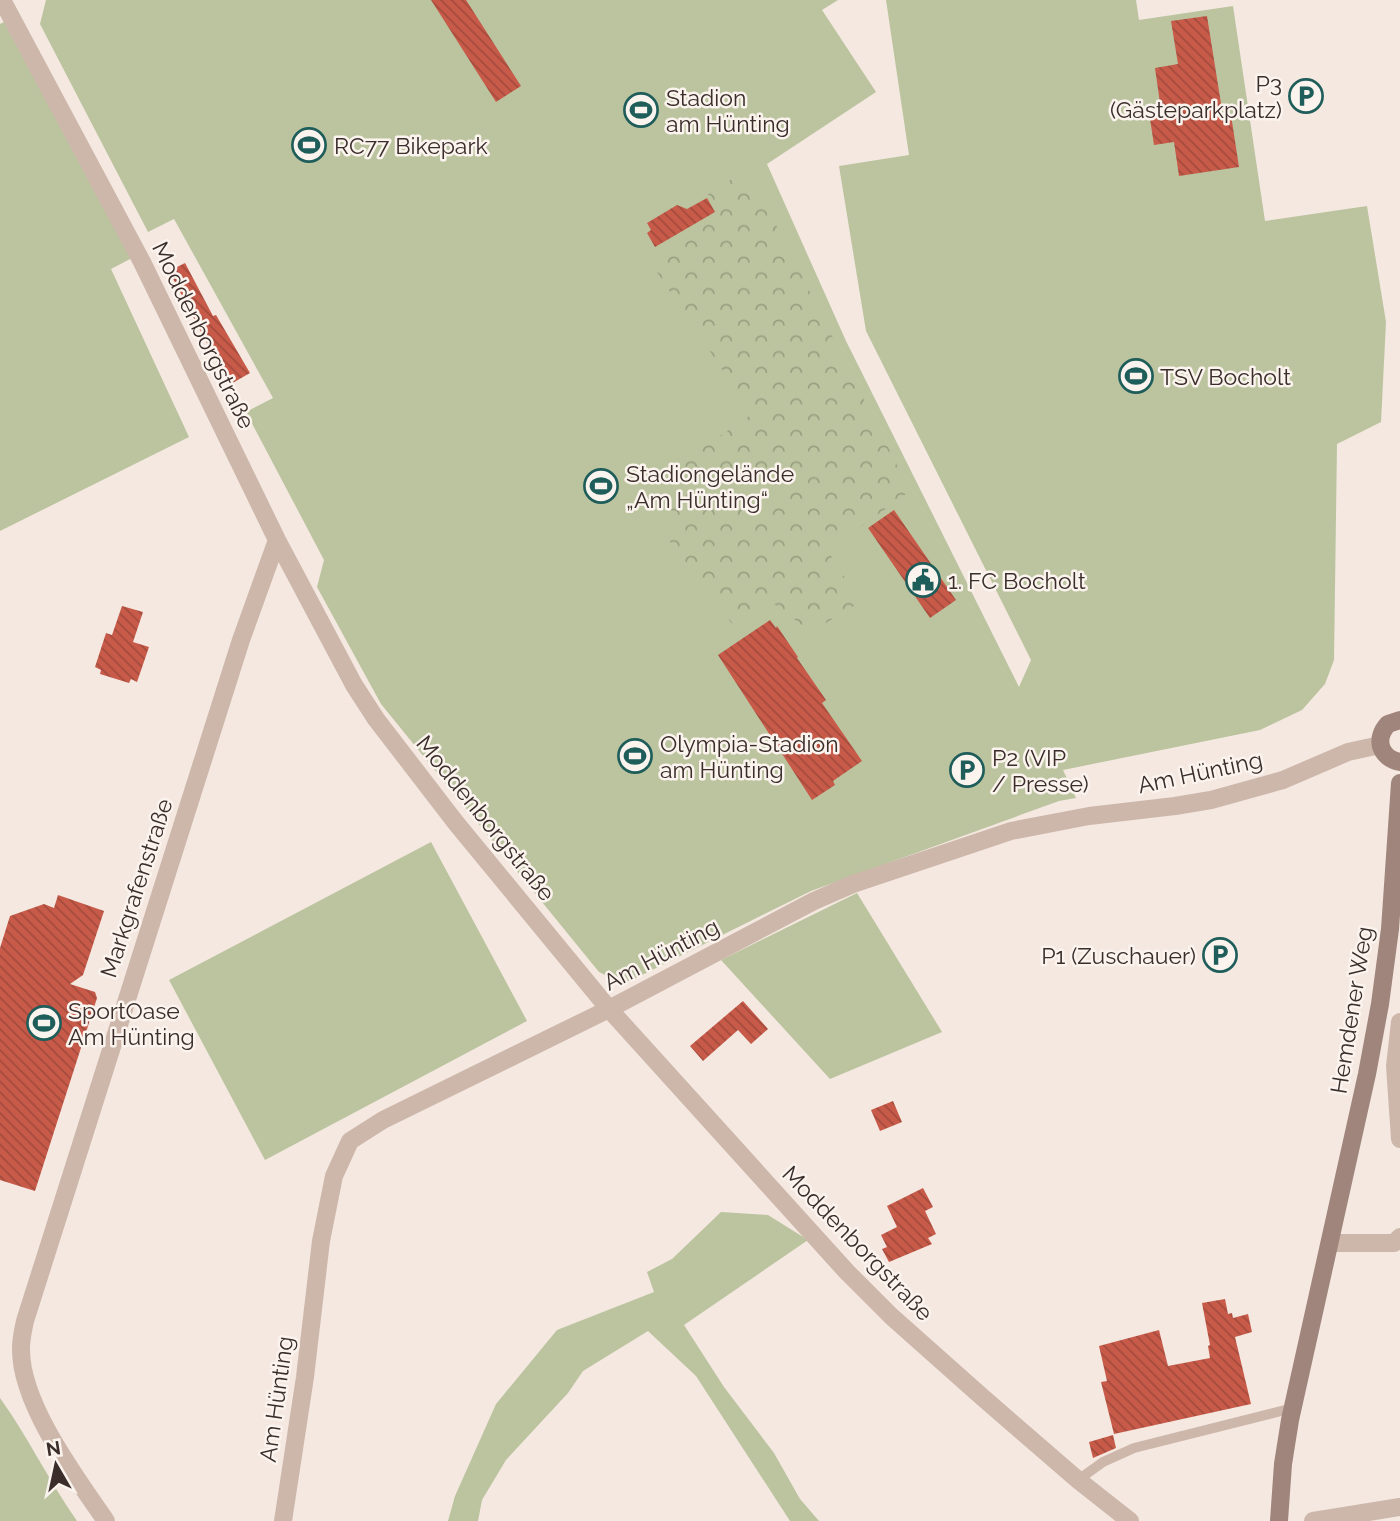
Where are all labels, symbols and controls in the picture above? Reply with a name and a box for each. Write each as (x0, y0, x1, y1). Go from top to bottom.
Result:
place label: P3 (Gästeparkplatz) (1110, 70, 1282, 123)
parking icon: P3 (Gästeparkplatz) (1287, 77, 1325, 115)
place label: Stadion am Hünting (666, 84, 790, 137)
sports icon: Stadion am Hünting (622, 91, 660, 129)
sports icon: RC77 Bikepark (290, 126, 328, 164)
place label: RC77 Bikepark (334, 132, 488, 159)
street label: Moddenborgstraße (147, 237, 261, 433)
sports icon: TSV Bocholt (1117, 357, 1155, 395)
place label: TSV Bocholt (1160, 363, 1291, 390)
place label: Stadiongelände „Am Hünting“ (626, 460, 794, 513)
sports icon: Stadiongelände „Am Hünting“ (582, 467, 620, 505)
public building icon: 1. FC Bocholt (904, 561, 942, 599)
place label: 1. FC Bocholt (948, 567, 1086, 594)
street label: Moddenborgstraße (411, 730, 561, 906)
place label: Olympia-Stadion am Hünting (660, 730, 839, 783)
sports icon: Olympia-Stadion am Hünting (616, 737, 654, 775)
place label: P2 (VIP / Presse) (992, 744, 1089, 797)
street label: Am Hünting (1135, 746, 1265, 798)
parking icon: P2 (VIP / Presse) (948, 751, 986, 789)
street label: Markgrafenstraße (94, 795, 178, 981)
street label: Am Hünting (599, 912, 723, 996)
street label: Hemdener Weg (1324, 924, 1378, 1096)
parking icon: P1 (Zuschauer) (1201, 936, 1239, 974)
place label: P1 (Zuschauer) (1041, 942, 1196, 969)
place label: SportOase Am Hünting (68, 997, 195, 1050)
sports icon: SportOase Am Hünting (25, 1004, 63, 1042)
street label: Moddenborgstraße (777, 1160, 939, 1326)
street label: Am Hünting (254, 1334, 298, 1464)
north arrow (21, 1430, 91, 1500)
text: N (44, 1436, 62, 1460)

